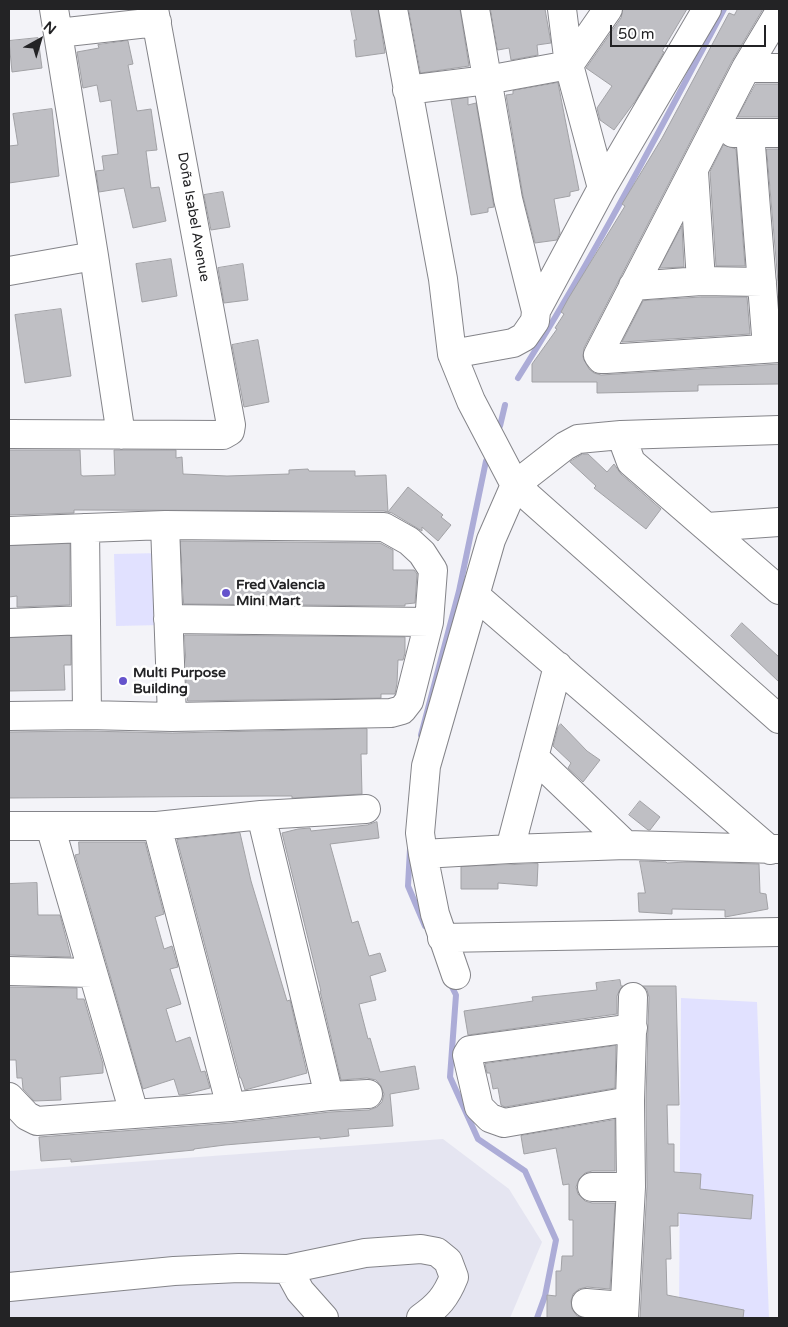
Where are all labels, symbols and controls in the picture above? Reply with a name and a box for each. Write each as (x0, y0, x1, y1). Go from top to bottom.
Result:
north arrow (15, 15, 65, 65)
scale bar (613, 15, 769, 47)
text: N (40, 18, 59, 38)
text: 50 m (618, 25, 655, 43)
street label: Doña Isabel Avenue (173, 151, 213, 283)
place label: Fred Valencia Mini Mart (236, 577, 325, 610)
marker: Fred Valencia Mini Mart (220, 587, 232, 599)
place label: Multi Purpose Building (133, 665, 226, 698)
marker: Multi Purpose Building (117, 675, 129, 687)

